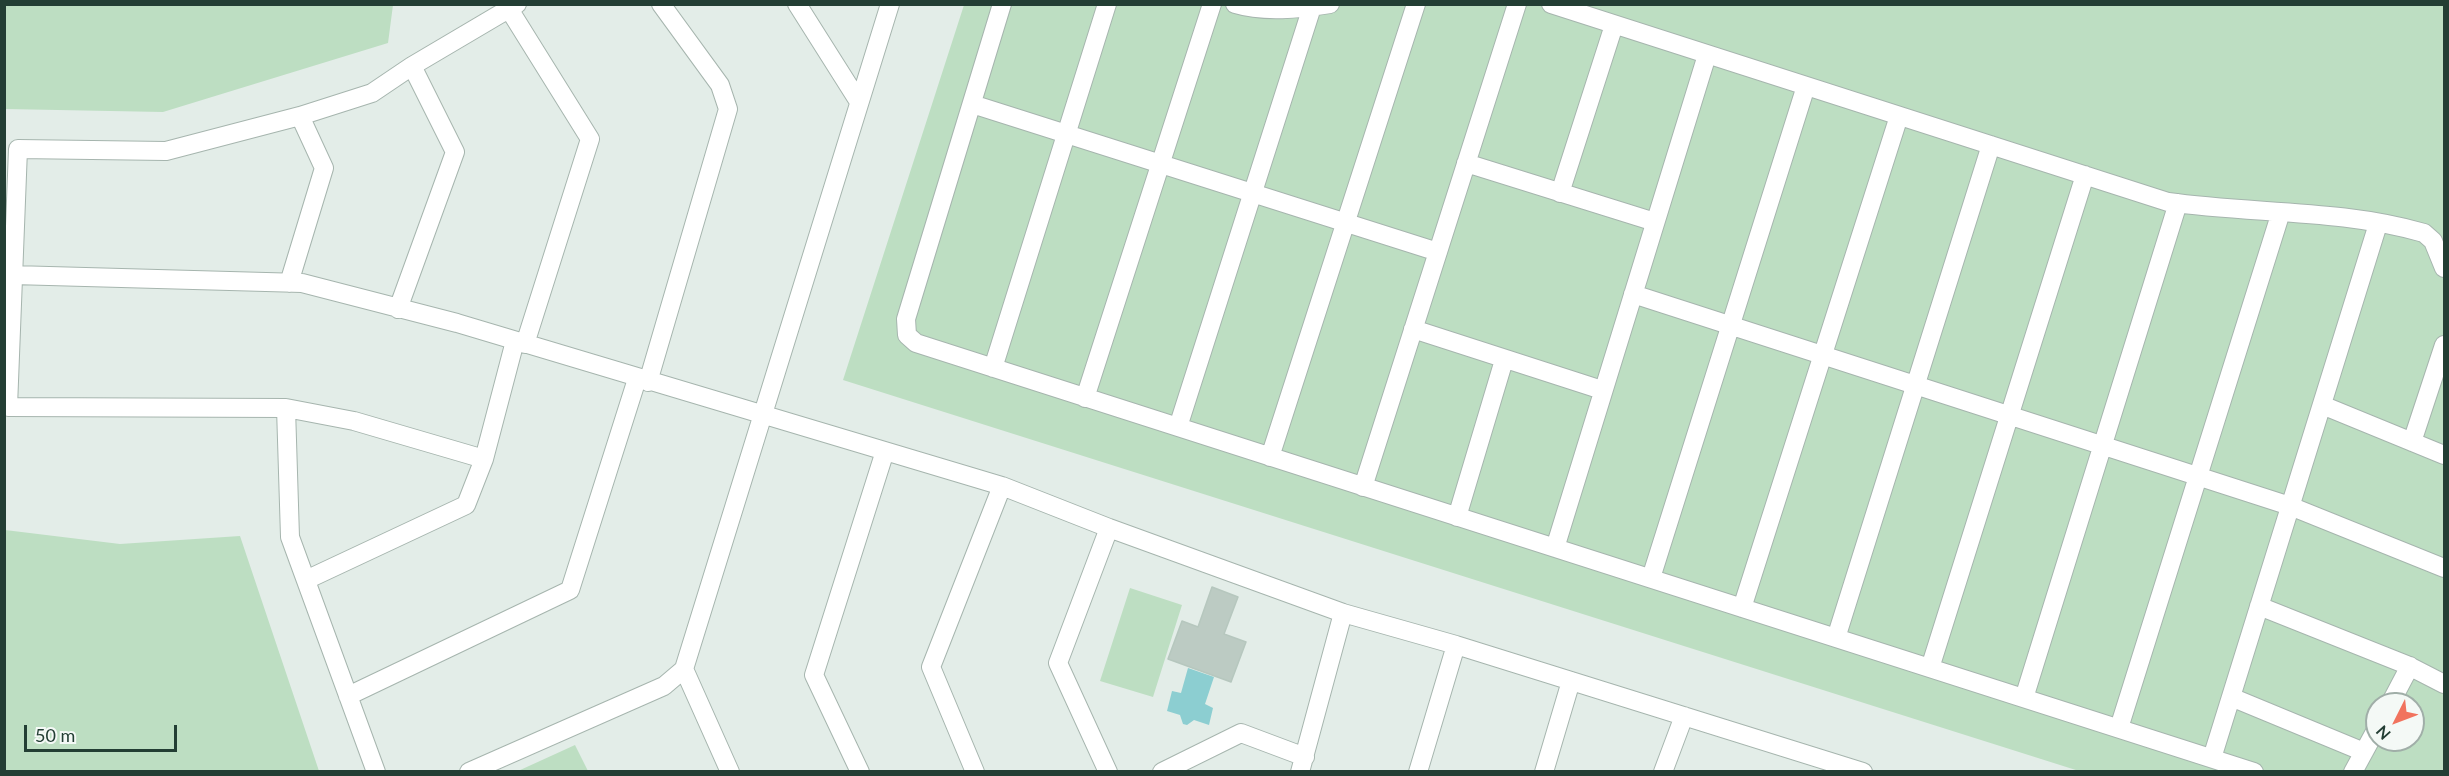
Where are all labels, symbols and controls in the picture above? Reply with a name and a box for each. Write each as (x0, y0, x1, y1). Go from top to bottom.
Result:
north arrow (2365, 692, 2425, 752)
scale bar (27, 713, 180, 751)
text: N (2372, 722, 2394, 744)
text: 50 m (35, 724, 75, 746)

